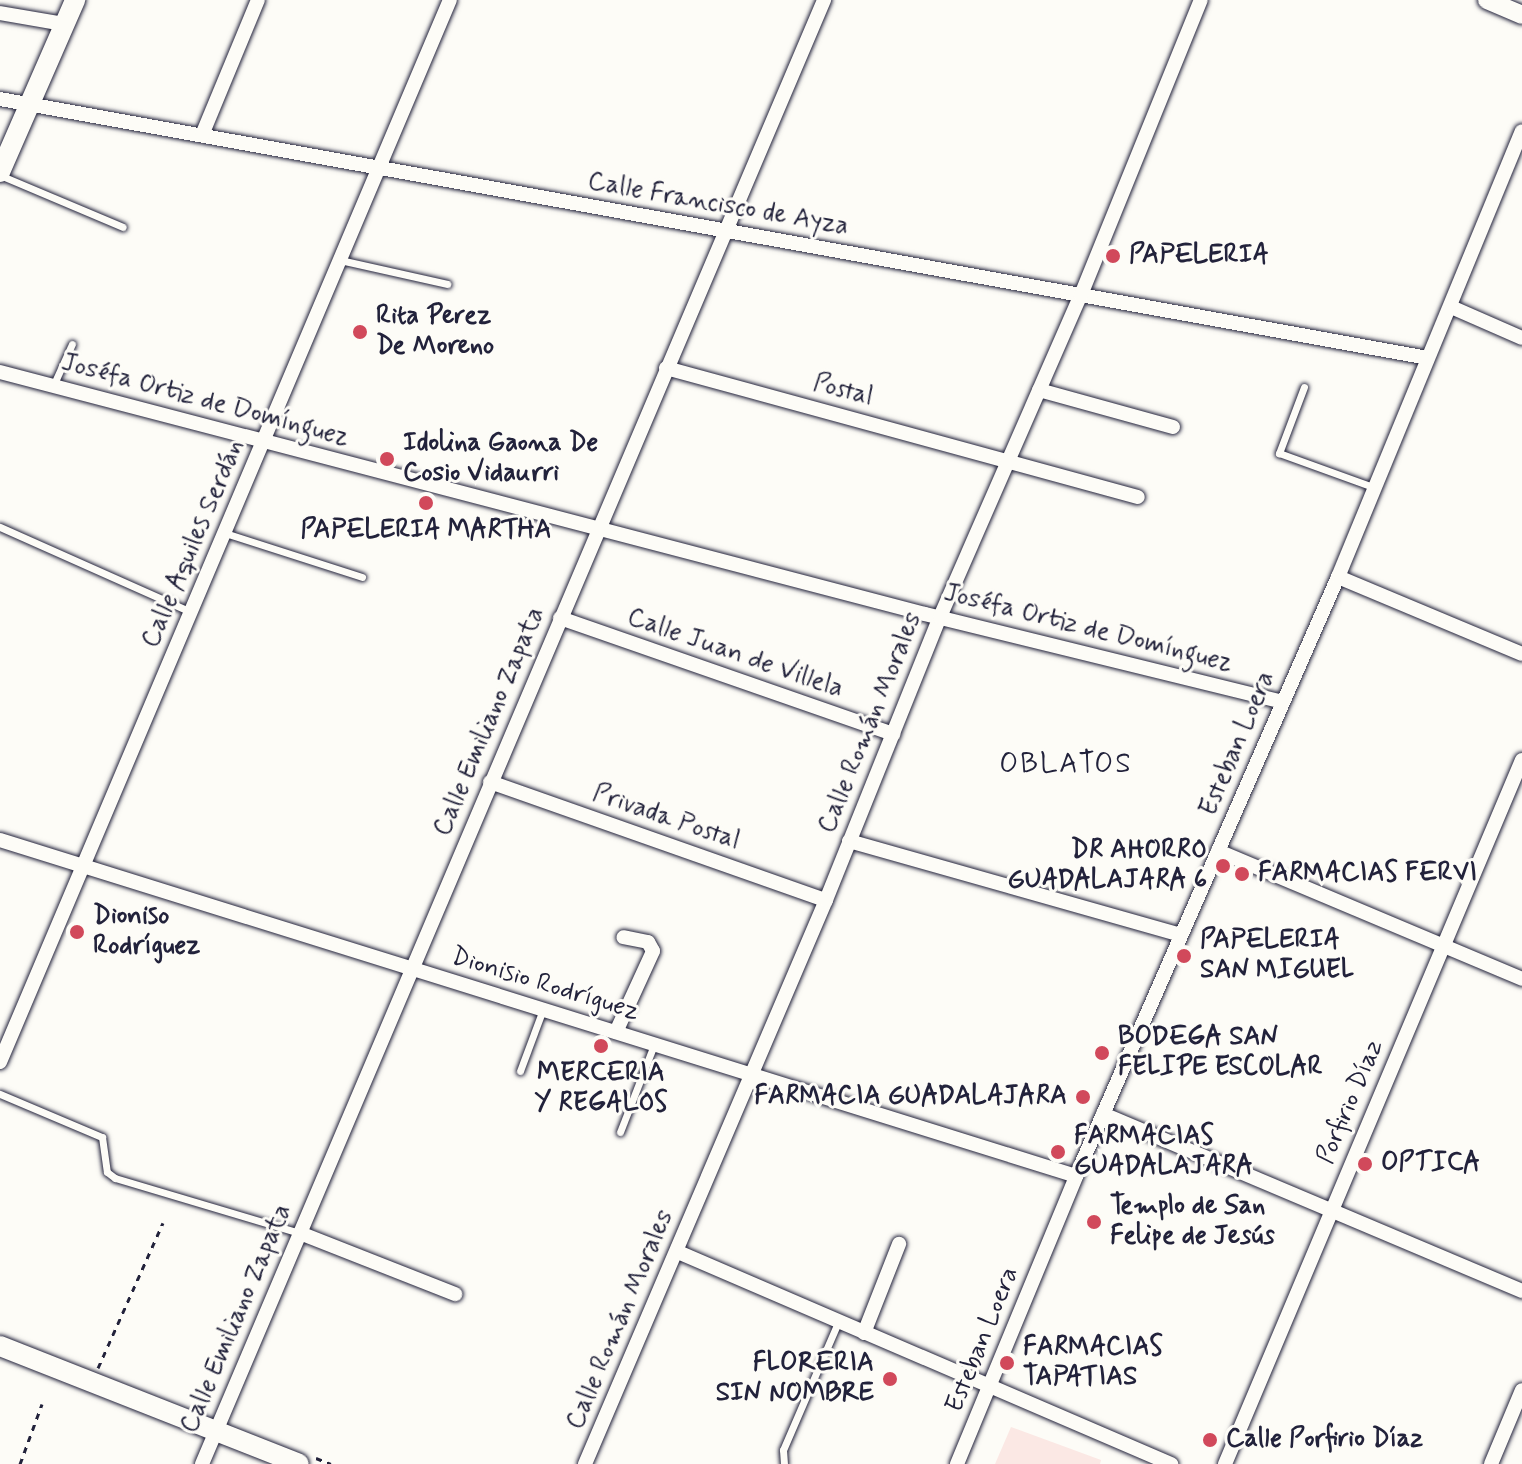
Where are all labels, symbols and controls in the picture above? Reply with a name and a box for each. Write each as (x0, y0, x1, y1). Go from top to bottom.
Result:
street label: Calle Francisco de Ayza (586, 167, 850, 243)
place label: PAPELERIA (1129, 240, 1269, 272)
marker: PAPELERIA (1104, 247, 1122, 265)
place label: Rita Perez De Moreno (376, 301, 498, 362)
marker: Rita Perez De Moreno (351, 323, 369, 341)
street label: Joséfa Ortiz de Domínguez (56, 347, 354, 455)
street label: Postal (810, 368, 876, 414)
place label: Idolina Gaona De Cosio Vidaurri (403, 428, 594, 490)
street label: Calle Aquiles Serdán (136, 436, 252, 652)
marker: Idolina Gaona De Cosio Vidaurri (378, 450, 396, 468)
marker: PAPELERIA MARTHA (417, 494, 435, 512)
place label: PAPELERIA MARTHA (301, 515, 551, 547)
street label: Joséfa Ortiz de Domínguez (939, 578, 1237, 680)
street label: Calle Emiliano Zapata (427, 602, 553, 842)
street label: Calle Juan de Villela (624, 603, 846, 705)
street label: Calle Román Morales (813, 610, 929, 836)
street label: Esteban Loera (1193, 665, 1283, 823)
district label: OBLATOS (1001, 748, 1131, 782)
street label: Privada Postal (589, 779, 743, 857)
place label: DR AHORRO GUADALAJARA 6 (1008, 835, 1207, 896)
marker: DR AHORRO GUADALAJARA 6 (1214, 857, 1232, 875)
place label: FARMACIAS FERVI (1258, 858, 1483, 890)
marker: FARMACIAS FERVI (1233, 865, 1251, 883)
place label: Dioniso Rodríguez (93, 901, 200, 962)
marker: Dioniso Rodríguez (68, 923, 86, 941)
place label: PAPELERIA SAN MIGUEL (1200, 925, 1357, 986)
street label: Dionisio Rodríguez (447, 941, 643, 1029)
marker: PAPELERIA SAN MIGUEL (1175, 947, 1193, 965)
place label: BODEGA SAN FELIPE ESCOLAR (1118, 1022, 1323, 1084)
street label: Porfirio Díaz (1311, 1035, 1391, 1169)
marker: MERCERIA Y REGALOS (592, 1037, 610, 1055)
marker: BODEGA SAN FELIPE ESCOLAR (1093, 1044, 1111, 1062)
place label: MERCERIA Y REGALOS (534, 1058, 668, 1120)
place label: FARMACIA GUADALAJARA (755, 1081, 1067, 1113)
marker: FARMACIA GUADALAJARA (1074, 1088, 1092, 1106)
place label: FARMACIAS GUADALAJARA (1074, 1121, 1253, 1182)
marker: FARMACIAS GUADALAJARA (1049, 1143, 1067, 1161)
place label: OPTICA (1381, 1148, 1480, 1180)
marker: OPTICA (1356, 1155, 1374, 1173)
place label: Templo de San Felipe de Jesús (1110, 1191, 1276, 1252)
street label: Calle Emiliano Zapata (174, 1199, 300, 1439)
street label: Calle Román Morales (561, 1207, 681, 1433)
marker: Templo de San Felipe de Jesús (1085, 1213, 1103, 1231)
street label: Esteban Loera (939, 1261, 1027, 1419)
place label: FARMACIAS TAPATIAS (1023, 1332, 1163, 1394)
place label: FLORERIA SIN NOMBRE (711, 1348, 874, 1410)
marker: FARMACIAS TAPATIAS (998, 1354, 1016, 1372)
marker: FLORERIA SIN NOMBRE (881, 1370, 899, 1388)
place label: Calle Porfirio Díaz (1226, 1424, 1421, 1456)
marker: Calle Porfirio Díaz (1201, 1431, 1219, 1449)

